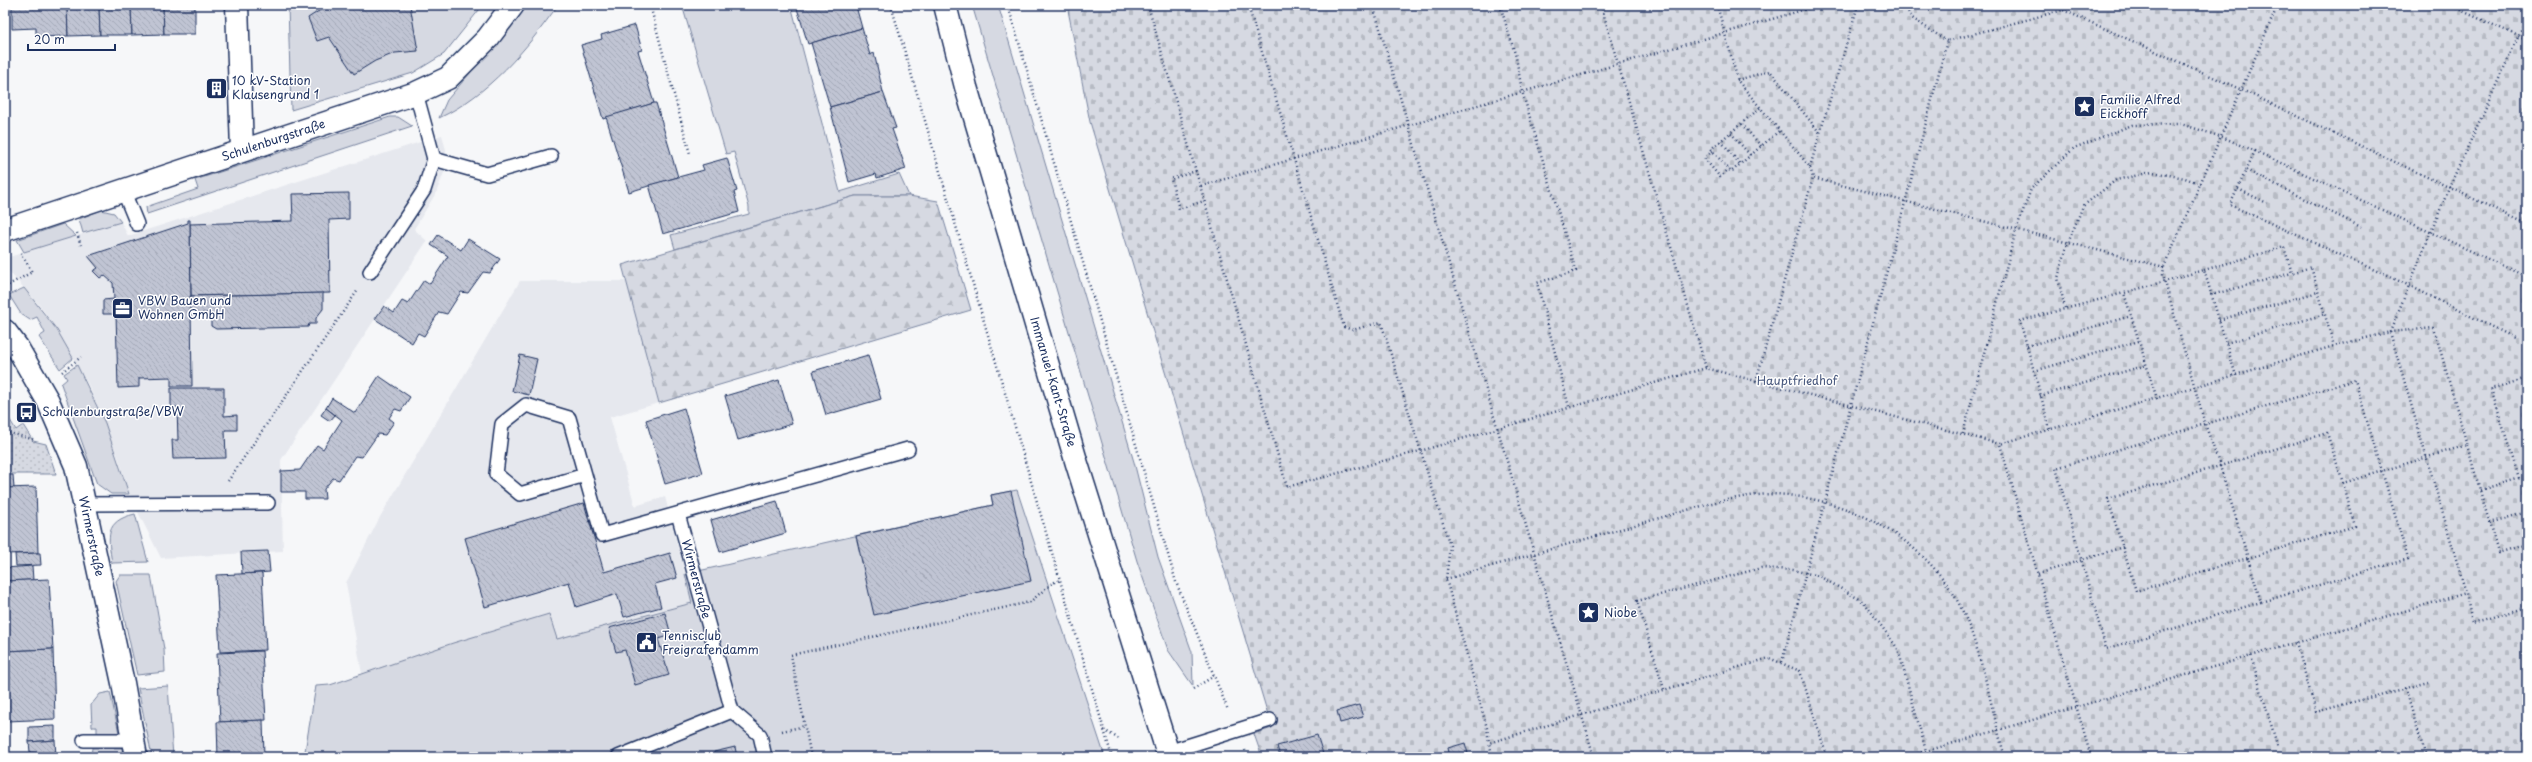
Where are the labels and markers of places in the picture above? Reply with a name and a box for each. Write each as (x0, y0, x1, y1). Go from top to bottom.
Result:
place label: 10 kV-Station Klausengrund 1 (232, 71, 319, 103)
building icon: 10 kV-Station Klausengrund 1 (203, 75, 229, 101)
place label: Familie Alfred Eickhoff (2100, 90, 2181, 122)
place icon: Familie Alfred Eickhoff (2071, 94, 2097, 120)
place label: VBW Bauen und Wohnen GmbH (138, 291, 231, 323)
office icon: VBW Bauen und Wohnen GmbH (110, 295, 136, 321)
bus stop icon: Schulenburgstraße/VBW (13, 399, 39, 425)
place label: Schulenburgstraße/VBW (42, 402, 185, 420)
place icon: Niobe (1576, 600, 1602, 626)
place label: Niobe (1604, 603, 1637, 621)
place label: Tennisclub Freigrafendamm (662, 626, 759, 658)
public building icon: Tennisclub Freigrafendamm (633, 630, 659, 656)

